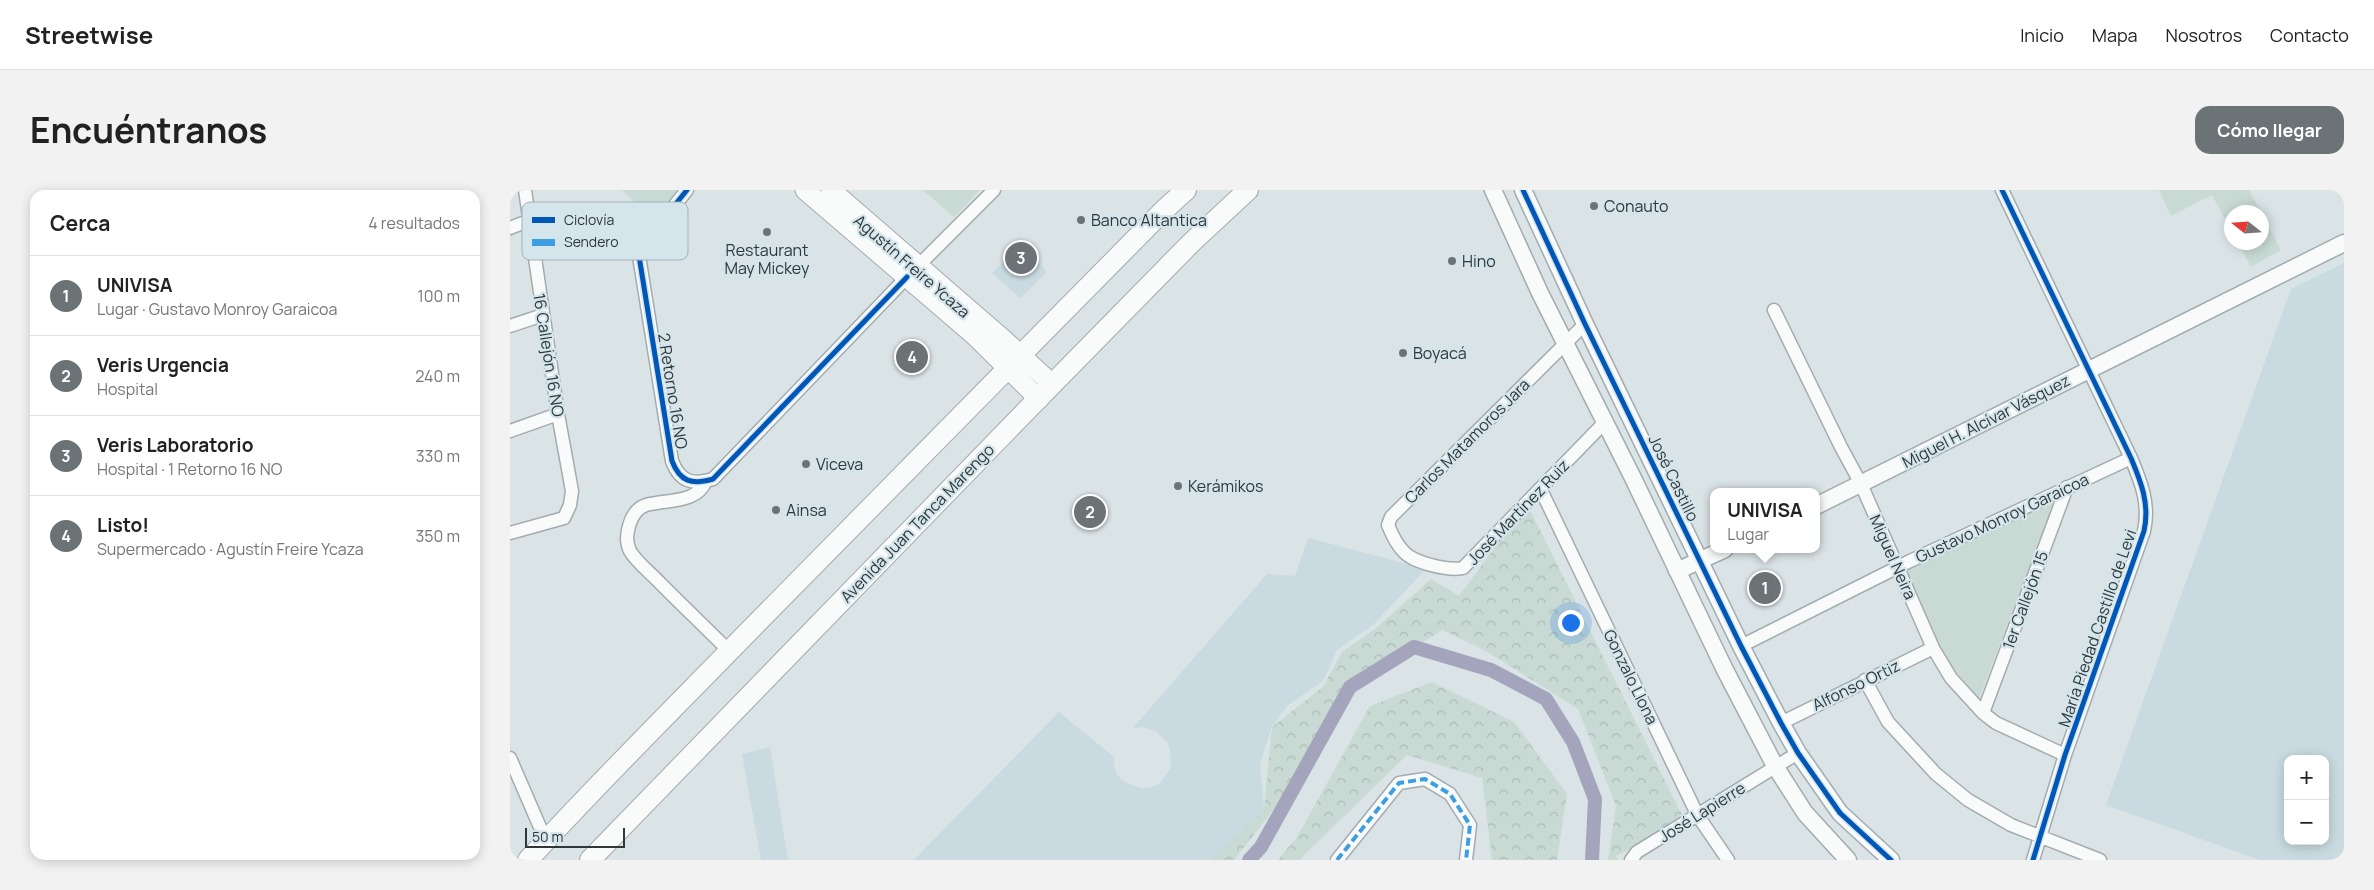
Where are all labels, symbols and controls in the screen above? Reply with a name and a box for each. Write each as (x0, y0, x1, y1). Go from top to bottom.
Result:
text: Streetwise (25, 18, 153, 51)
text: Inicio (2020, 23, 2064, 47)
text: Mapa (2092, 23, 2138, 47)
text: Nosotros (2166, 23, 2242, 47)
text: Contacto (2270, 23, 2349, 47)
text: Encuéntranos (30, 106, 267, 154)
button: Cómo llegar (2195, 106, 2344, 154)
place label: Conauto (1604, 195, 1668, 217)
marker: Conauto (1588, 200, 1600, 212)
legend (522, 202, 688, 260)
north arrow (2224, 205, 2269, 250)
text: Cerca (50, 209, 110, 237)
street label: Agustín Freire Ycaza (849, 209, 975, 323)
place label: Banco Altantica (1091, 209, 1207, 231)
text: Ciclovía (564, 210, 614, 229)
text: 4 resultados (368, 212, 460, 234)
marker: Banco Altantica (1075, 214, 1087, 226)
marker: Restaurant May Mickey (761, 226, 773, 238)
text: Sendero (564, 232, 619, 251)
place label: Restaurant May Mickey (725, 239, 810, 279)
pin: 3 (1005, 239, 1037, 277)
place label: Hino (1462, 250, 1496, 272)
marker: Hino (1446, 255, 1458, 267)
text: UNIVISA (97, 272, 172, 298)
text: 1 (62, 285, 70, 307)
text: 100 m (417, 285, 460, 307)
street label: 16 Callejón 16 NO (528, 292, 570, 419)
text: Lugar · Gustavo Monroy Garaicoa (97, 298, 337, 320)
street label: 2 Retorno 16 NO (653, 331, 693, 451)
pin: 4 (896, 338, 928, 376)
place label: Boyacá (1413, 342, 1467, 364)
marker: Boyacá (1397, 347, 1409, 359)
text: Veris Urgencia (97, 352, 229, 378)
text: 2 (61, 365, 71, 387)
text: 240 m (415, 365, 460, 387)
street label: Miguel H. Alcívar Vásquez (1898, 369, 2074, 473)
street label: Carlos Matamoros Jara (1400, 374, 1534, 508)
text: Hospital (97, 378, 158, 400)
street label: José Castillo (1644, 431, 1704, 525)
text: Veris Laboratorio (97, 432, 253, 458)
street label: Avenida Juan Tanca Marengo (835, 439, 999, 607)
text: 3 (61, 445, 71, 467)
text: 330 m (416, 445, 460, 467)
place label: Viceva (816, 453, 863, 475)
street label: José Martínez Ruiz (1462, 455, 1574, 569)
text: Hospital · 1 Retorno 16 NO (97, 458, 282, 480)
marker: Viceva (800, 458, 812, 470)
street label: Gustavo Monroy Garaicoa (1912, 468, 2092, 568)
place label: Kerámikos (1188, 475, 1263, 497)
marker: Kerámikos (1172, 480, 1184, 492)
popup (1710, 488, 1820, 553)
pin: 2 (1074, 493, 1106, 531)
text: UNIVISA (1727, 497, 1803, 523)
place label: Ainsa (786, 499, 827, 521)
marker: Ainsa (770, 504, 782, 516)
street label: Miguel Neira (1864, 511, 1922, 603)
text: Listo! (97, 512, 149, 538)
text: Lugar (1727, 523, 1769, 545)
text: 4 (61, 525, 71, 547)
text: 350 m (415, 525, 460, 547)
street label: María Piedad Castillo de Levi (2053, 526, 2141, 730)
text: Supermercado · Agustín Freire Ycaza (97, 538, 364, 560)
street label: 1er Callejón 15 (1997, 548, 2053, 652)
pin: 1 (1749, 569, 1781, 607)
your location (1558, 610, 1584, 636)
street label: Gonzalo Llona (1598, 626, 1664, 728)
street label: Alfonso Ortiz (1808, 654, 1904, 716)
map controls (2284, 755, 2329, 845)
button: + (2284, 755, 2329, 800)
street label: José Lapierre (1655, 777, 1749, 847)
button: − (2284, 800, 2329, 845)
scale bar (525, 825, 625, 848)
text: 50 m (532, 827, 563, 846)

